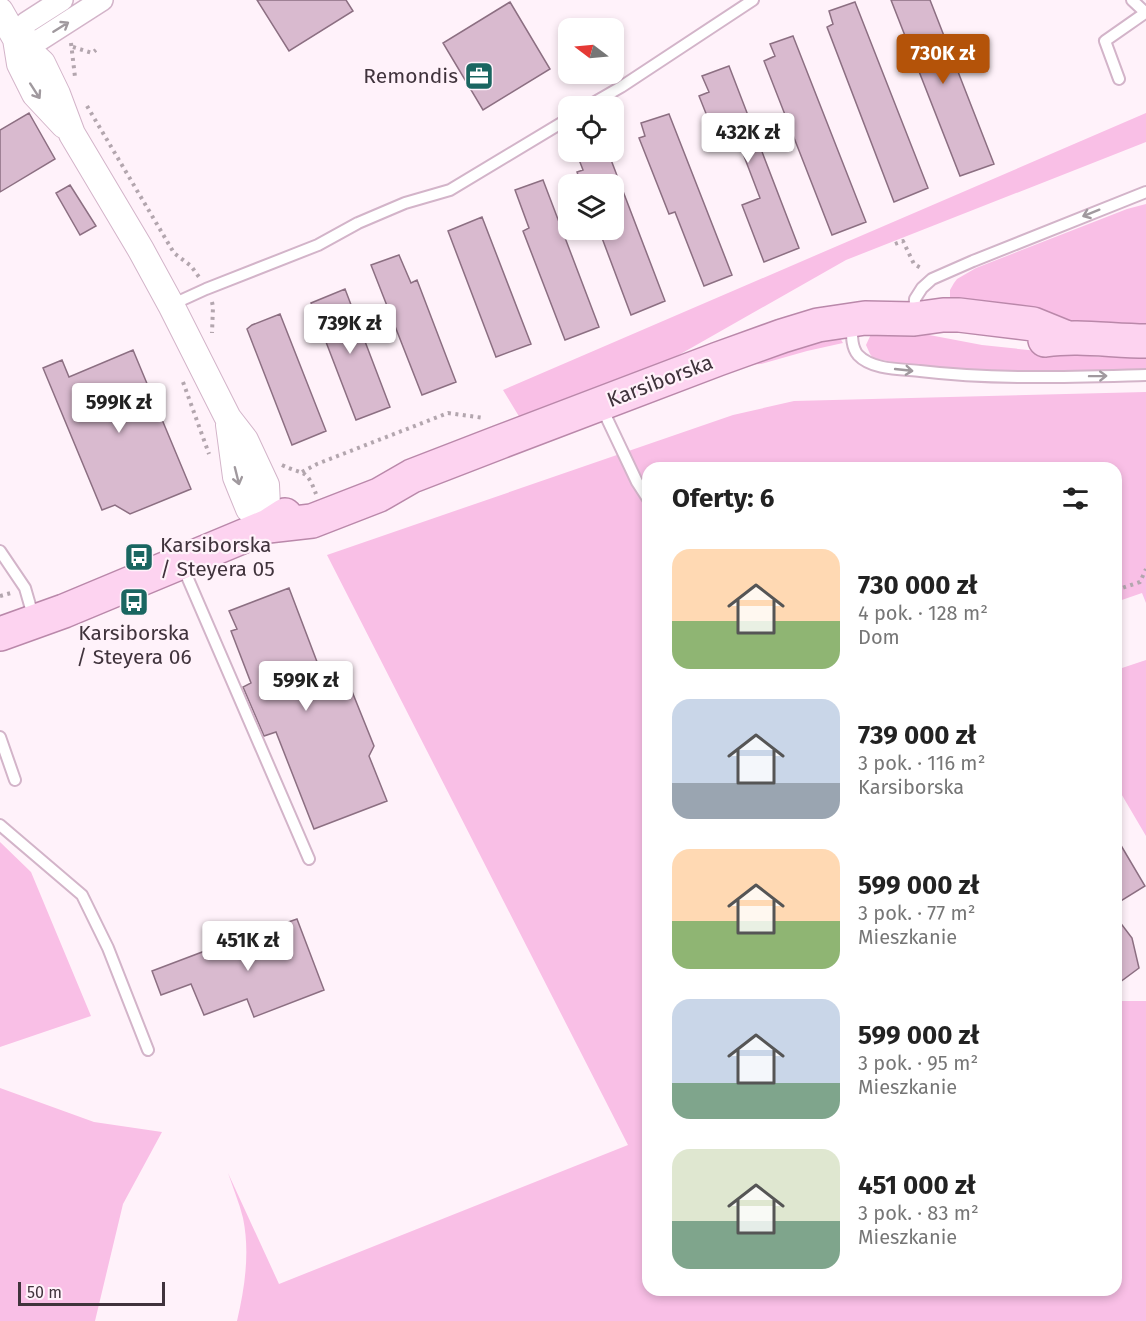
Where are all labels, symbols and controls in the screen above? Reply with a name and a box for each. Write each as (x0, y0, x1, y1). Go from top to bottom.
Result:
north arrow (558, 18, 624, 84)
map controls (558, 18, 624, 240)
one-way arrow (52, 20, 69, 32)
pin: 730K zł (888, 34, 998, 85)
text: 730K zł (911, 41, 975, 65)
office icon: Remondis (463, 60, 495, 92)
place label: Remondis (363, 63, 458, 89)
one-way arrow (29, 82, 41, 99)
button: locate (558, 96, 624, 162)
pin: 432K zł (693, 113, 803, 164)
text: 432K zł (716, 120, 781, 144)
button: layers (558, 174, 624, 240)
one-way arrow (1083, 208, 1101, 219)
pin: 739K zł (295, 304, 405, 355)
text: 739K zł (318, 311, 382, 335)
street label: Karsiborska (603, 349, 717, 413)
one-way arrow (893, 364, 913, 375)
one-way arrow (1088, 370, 1108, 382)
pin: 599K zł (64, 383, 174, 434)
text: 599K zł (86, 390, 152, 414)
one-way arrow (232, 466, 244, 485)
icon: filters (1059, 482, 1092, 515)
text: Oferty: 6 (672, 483, 774, 514)
place label: Karsiborska / Steyera 05 (160, 532, 275, 582)
bus stop icon: Karsiborska / Steyera 05 (123, 541, 155, 573)
text: 730 000 zł (858, 570, 978, 601)
icon: home (720, 573, 792, 645)
bus stop icon: Karsiborska / Steyera 06 (118, 586, 150, 618)
text: 4 pok. · 128 m² (858, 601, 988, 625)
place label: Karsiborska / Steyera 06 (76, 620, 192, 670)
text: Dom (858, 625, 900, 649)
pin: 599K zł (251, 661, 361, 712)
text: 599K zł (273, 668, 339, 692)
text: 739 000 zł (858, 720, 977, 751)
icon: home (720, 723, 792, 795)
text: 3 pok. · 116 m² (858, 751, 985, 775)
text: Karsiborska (858, 775, 964, 799)
text: 599 000 zł (858, 870, 980, 901)
icon: home (720, 873, 792, 945)
text: 3 pok. · 77 m² (858, 901, 975, 925)
pin: 451K zł (193, 921, 303, 972)
text: Mieszkanie (858, 925, 957, 949)
text: 451K zł (216, 928, 280, 952)
text: 599 000 zł (858, 1020, 980, 1051)
icon: home (720, 1023, 792, 1095)
text: 3 pok. · 95 m² (858, 1051, 978, 1075)
text: Mieszkanie (858, 1075, 957, 1099)
text: 451 000 zł (858, 1170, 976, 1201)
icon: home (720, 1173, 792, 1245)
text: 3 pok. · 83 m² (858, 1201, 979, 1225)
text: Mieszkanie (858, 1225, 957, 1249)
scale bar (18, 1279, 165, 1306)
text: 50 m (27, 1283, 62, 1302)

